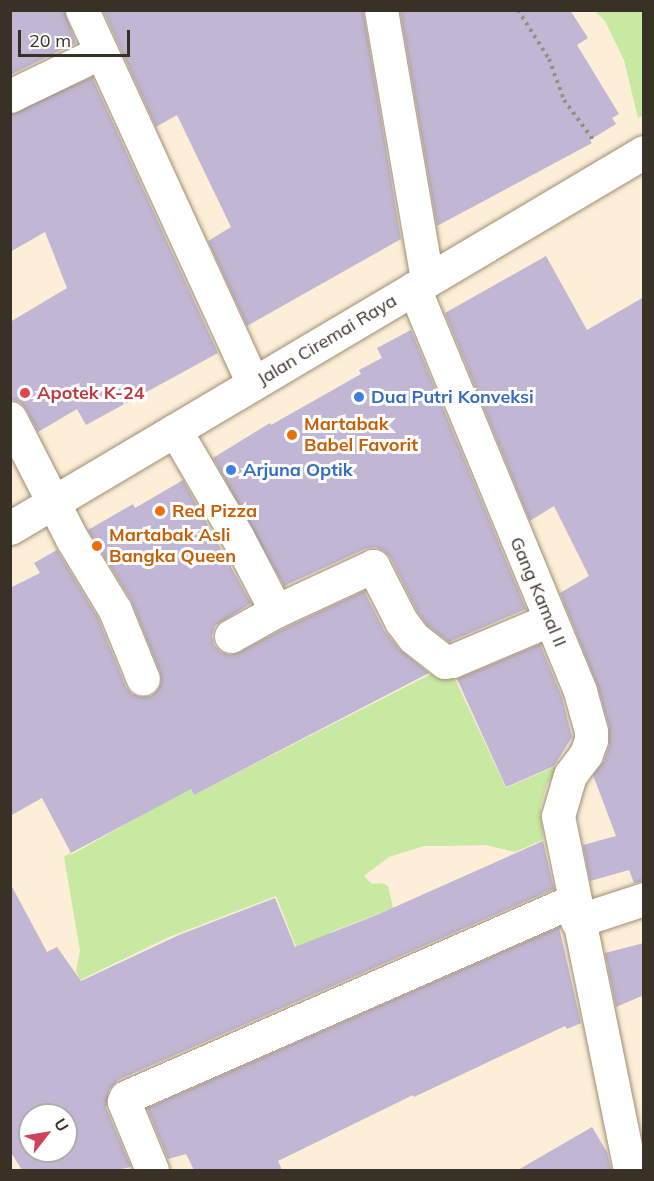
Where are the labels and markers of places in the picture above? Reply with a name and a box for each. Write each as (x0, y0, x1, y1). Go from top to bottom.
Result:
place label: Apotek K-24 (37, 382, 145, 404)
marker: Apotek K-24 (18, 386, 32, 400)
place label: Dua Putri Konveksi (371, 386, 534, 408)
marker: Dua Putri Konveksi (352, 390, 366, 404)
place label: Martabak Babel Favorit (304, 414, 418, 456)
marker: Martabak Babel Favorit (285, 428, 299, 442)
place label: Arjuna Optik (243, 459, 353, 481)
marker: Arjuna Optik (224, 463, 238, 477)
place label: Red Pizza (172, 500, 257, 522)
marker: Red Pizza (153, 504, 167, 518)
place label: Martabak Asli Bangka Queen (109, 525, 236, 568)
marker: Martabak Asli Bangka Queen (90, 539, 104, 553)

